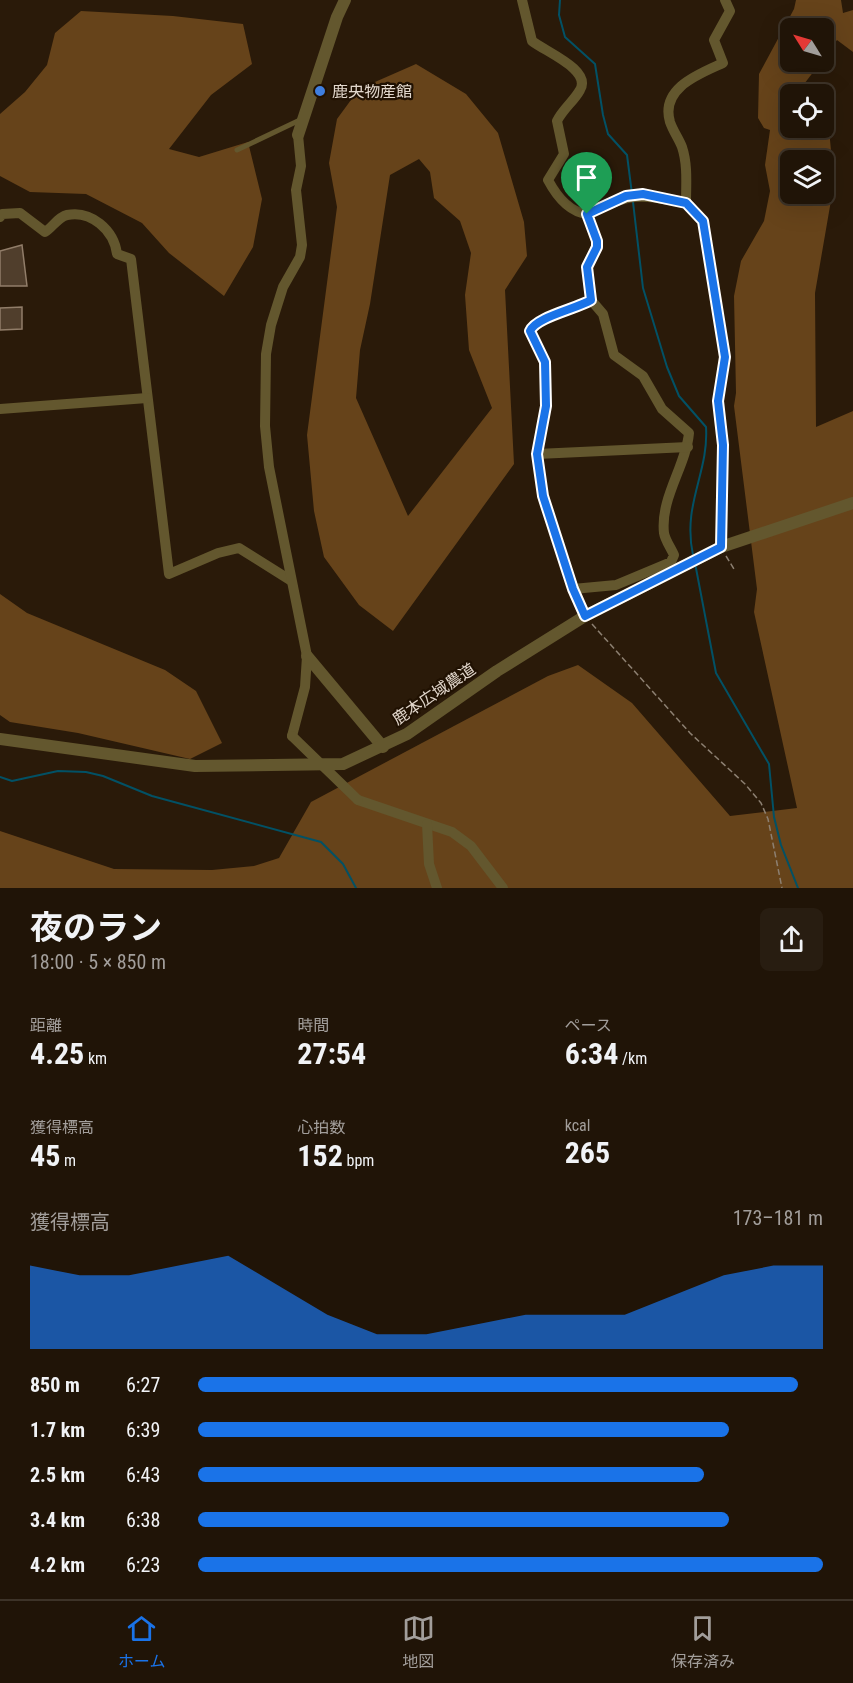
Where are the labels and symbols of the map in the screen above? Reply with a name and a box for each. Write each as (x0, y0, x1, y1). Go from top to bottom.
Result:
north arrow (780, 18, 834, 72)
place label: 鹿央物産館 (332, 82, 412, 101)
marker: 鹿央物産館 (313, 84, 327, 98)
pin (561, 152, 612, 214)
street label: 鹿本広域農道 (389, 659, 479, 729)

